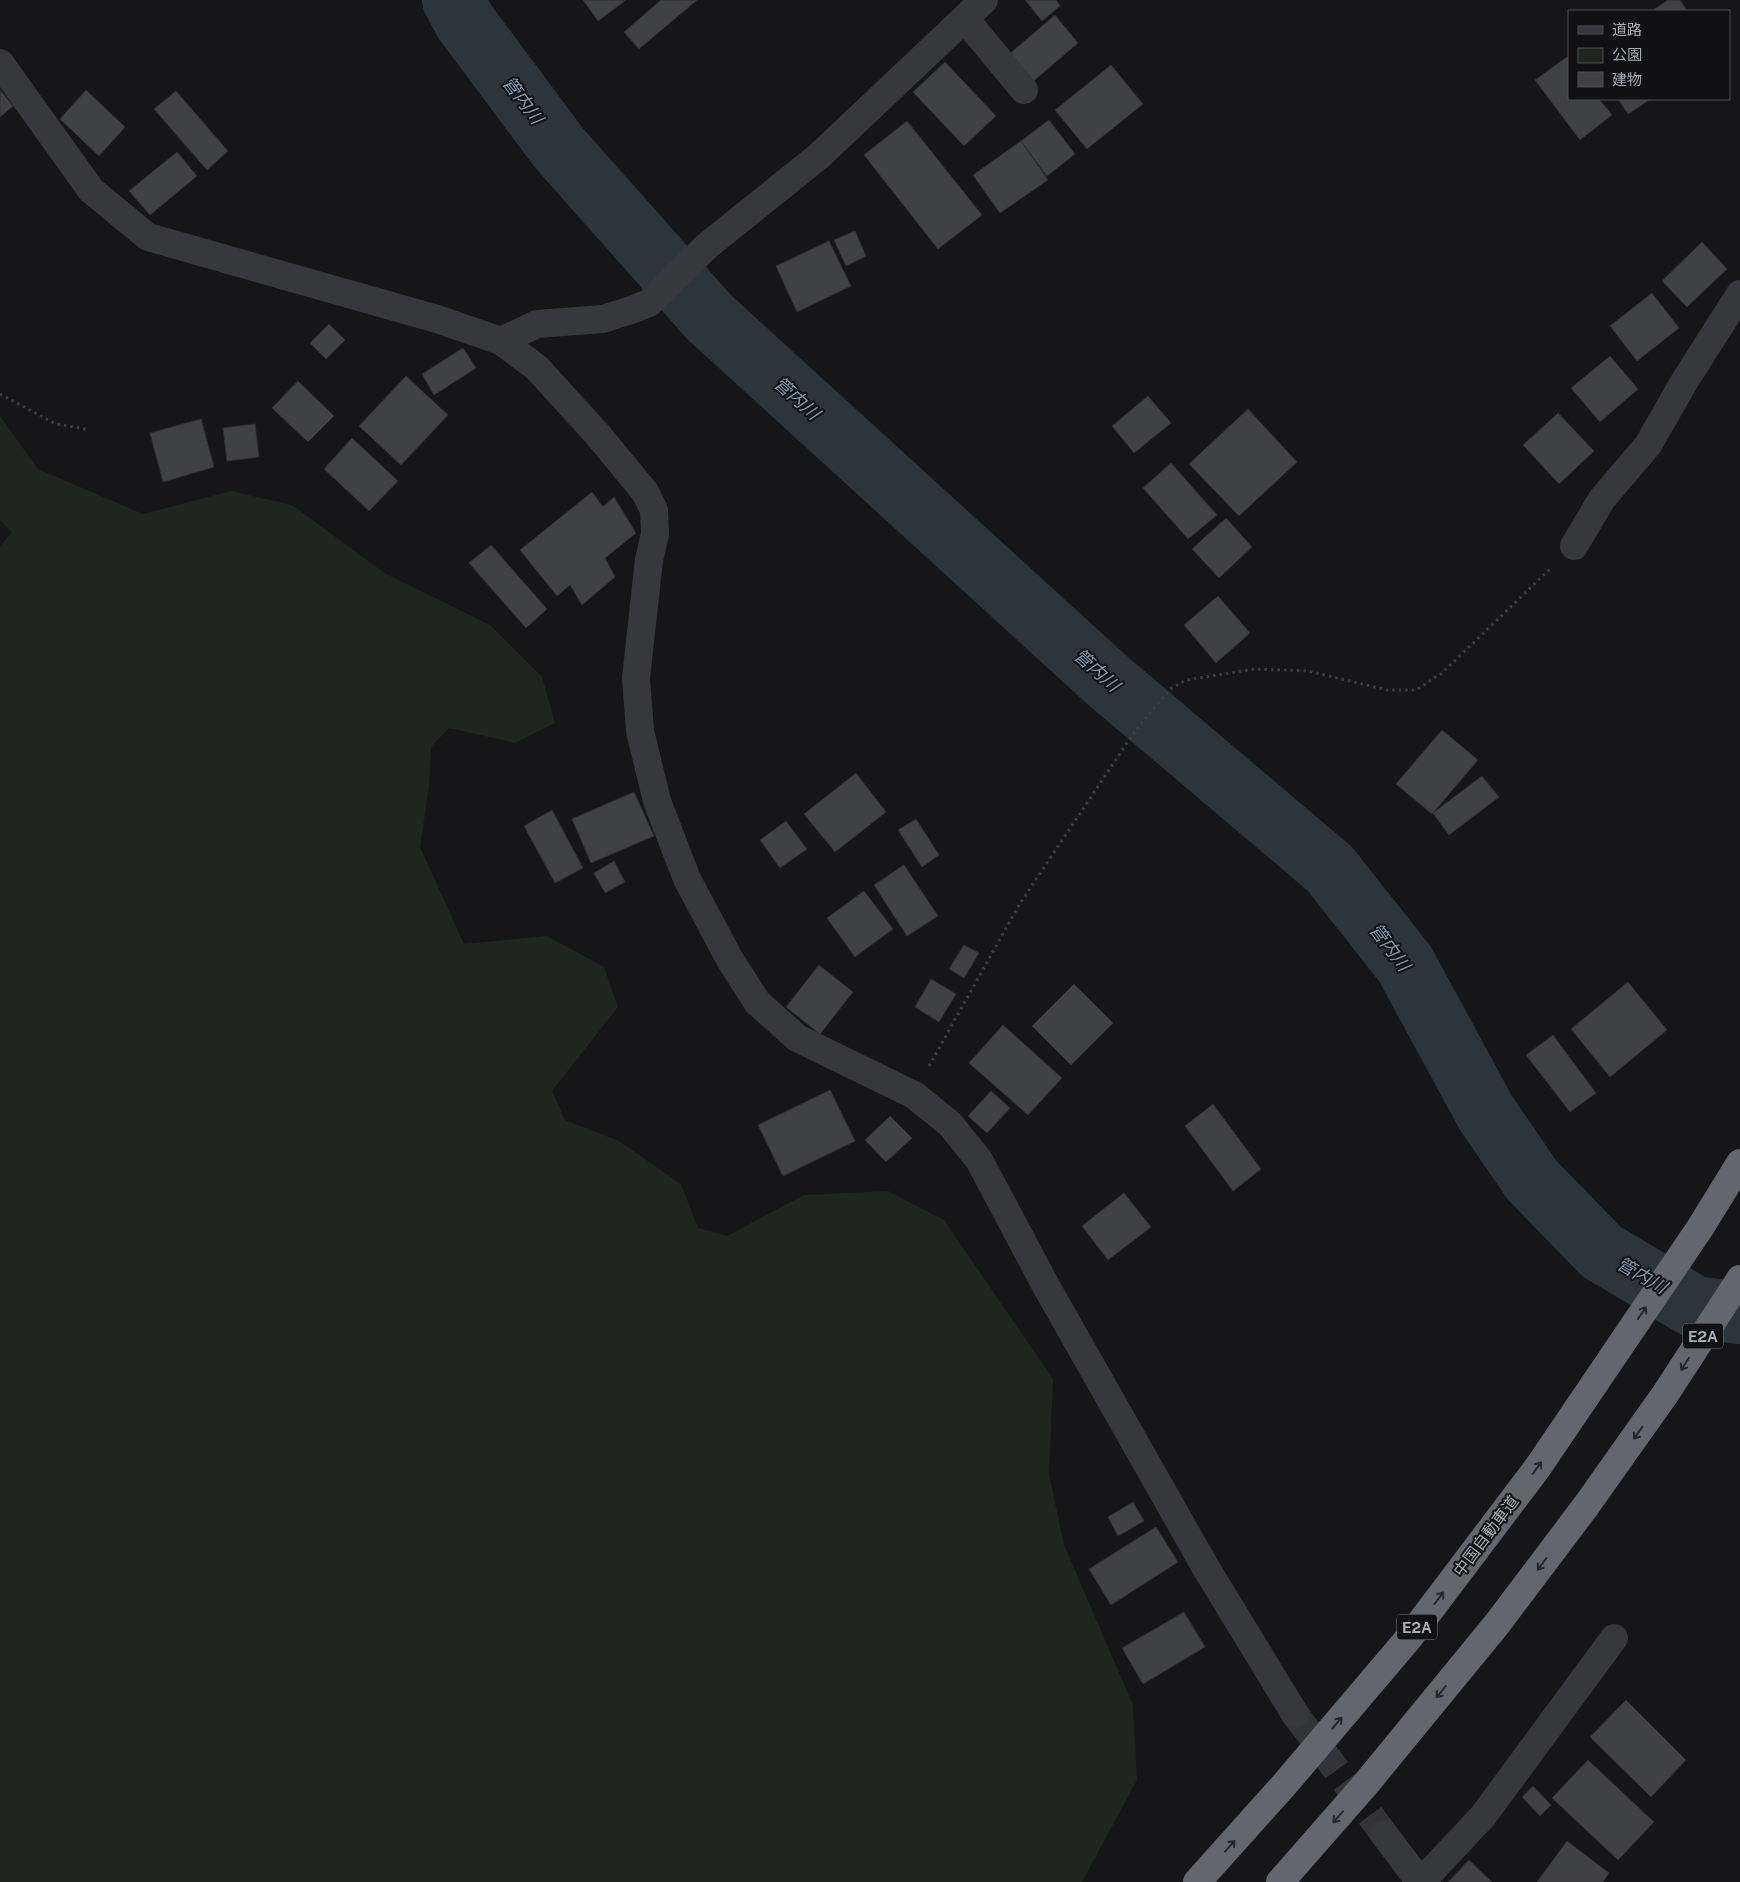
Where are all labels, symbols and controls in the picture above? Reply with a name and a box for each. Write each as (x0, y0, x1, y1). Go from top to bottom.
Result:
legend (1568, 10, 1730, 100)
text: 道路 (1612, 21, 1642, 38)
text: 公園 (1612, 46, 1642, 63)
text: 建物 (1612, 71, 1642, 88)
water label: 管内川 (498, 72, 549, 129)
water label: 管内川 (770, 372, 826, 425)
water label: 管内川 (1070, 644, 1126, 697)
water label: 管内川 (1365, 919, 1416, 976)
water label: 管内川 (1613, 1252, 1672, 1299)
one-way arrow (1637, 1306, 1647, 1320)
road number: E2A (1683, 1324, 1723, 1348)
one-way arrow (1680, 1356, 1690, 1370)
one-way arrow (1633, 1426, 1643, 1440)
one-way arrow (1532, 1461, 1542, 1475)
street label: 中国自動車道 (1450, 1492, 1522, 1580)
one-way arrow (1537, 1557, 1547, 1571)
one-way arrow (1434, 1591, 1445, 1604)
road number: E2A (1397, 1614, 1437, 1640)
one-way arrow (1436, 1685, 1447, 1698)
one-way arrow (1331, 1717, 1342, 1730)
one-way arrow (1332, 1810, 1343, 1823)
one-way arrow (1224, 1839, 1236, 1852)

